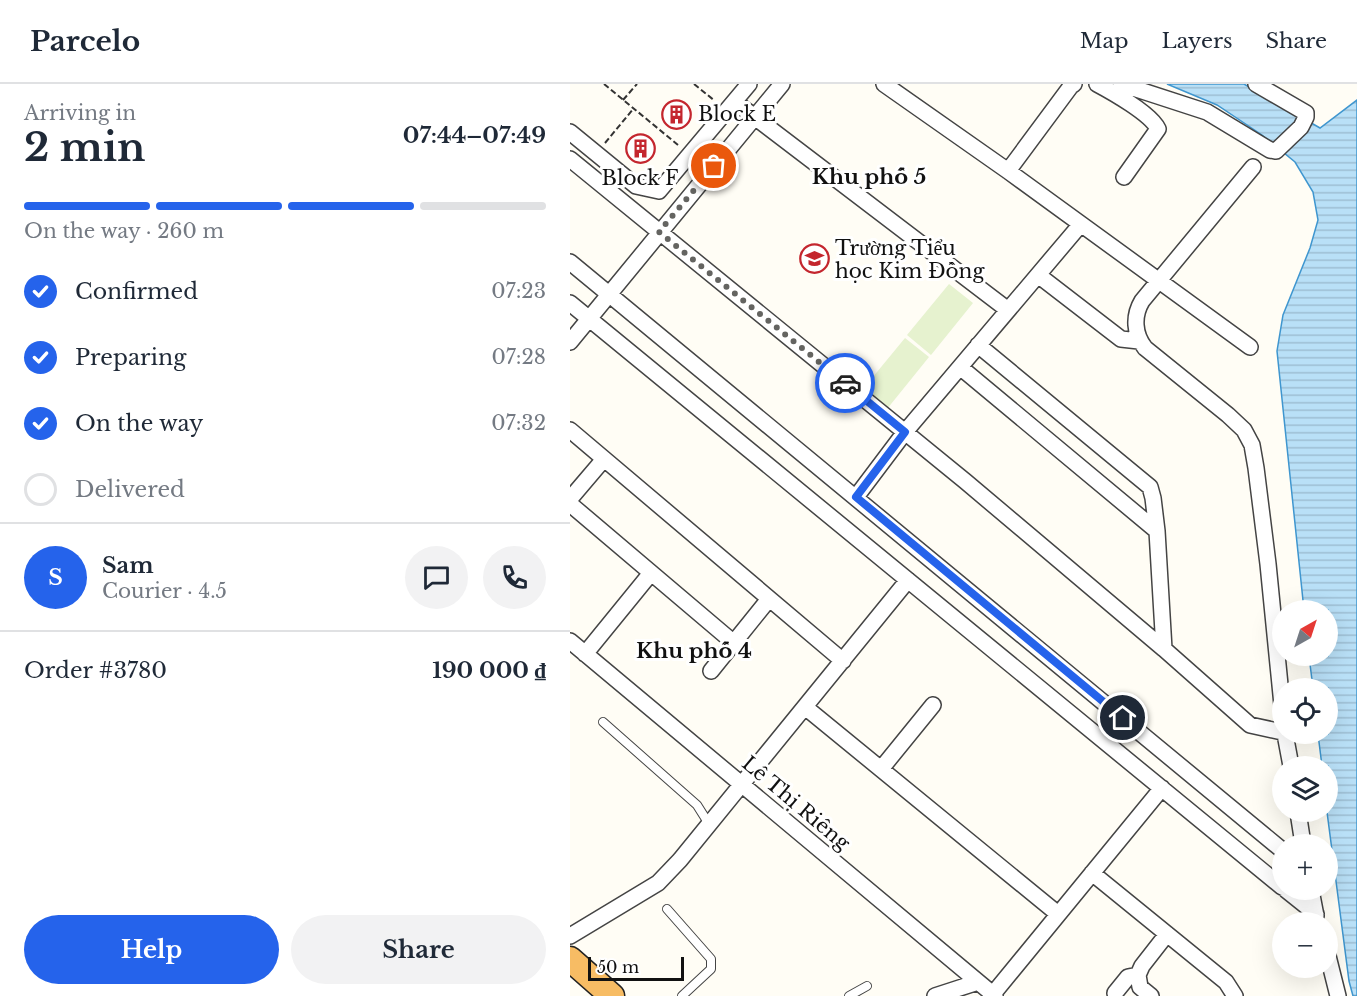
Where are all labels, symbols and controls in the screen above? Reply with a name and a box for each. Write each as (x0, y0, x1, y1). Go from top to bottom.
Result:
text: Parcelo (30, 24, 140, 59)
text: Map (1080, 28, 1129, 54)
text: Layers (1162, 28, 1233, 54)
text: Share (1266, 28, 1327, 54)
building icon: Block E (661, 98, 693, 130)
text: Arriving in (24, 101, 136, 125)
place label: Block E (698, 102, 776, 126)
text: 07:44–07:49 (403, 122, 546, 149)
text: 2 min (24, 123, 145, 172)
building icon: Block F (624, 132, 656, 164)
pin (688, 140, 739, 191)
icon: bag (697, 149, 730, 182)
district label: Khu phố 5 (812, 164, 926, 190)
place label: Block F (602, 166, 678, 190)
text: On the way · 260 m (24, 219, 224, 243)
place label: Trường Tiểu học Kim Đồng (835, 236, 985, 283)
school or university icon: Trường Tiểu học Kim Đồng (798, 243, 830, 275)
icon: check (24, 275, 57, 308)
text: Confirmed (75, 278, 198, 305)
text: 07:23 (491, 279, 546, 303)
icon: check (24, 341, 57, 374)
text: Preparing (75, 344, 186, 371)
text: 07:28 (492, 345, 546, 369)
courier (815, 353, 875, 413)
icon: car (829, 367, 862, 400)
icon: check (24, 407, 57, 440)
text: On the way (75, 410, 203, 437)
text: 07:32 (491, 411, 546, 435)
text: Delivered (75, 476, 185, 503)
button: chat (405, 546, 468, 609)
button: phone (483, 546, 546, 609)
text: Sam (102, 552, 154, 579)
text: S (48, 564, 63, 591)
text: Courier · 4.5 (102, 579, 227, 603)
north arrow (1272, 600, 1338, 666)
map controls (1272, 600, 1338, 978)
district label: Khu phố 4 (636, 638, 752, 664)
text: Order #3780 (24, 657, 167, 684)
text: 190 000 ₫ (432, 657, 546, 684)
button: locate (1272, 678, 1338, 744)
pin (1097, 692, 1148, 743)
icon: home (1106, 701, 1139, 734)
street label: Lê Thị Riêng (737, 751, 856, 856)
button: layers (1272, 756, 1338, 822)
button: + (1272, 834, 1338, 900)
button: − (1272, 912, 1338, 978)
button: Help (24, 915, 279, 984)
button: Share (291, 915, 546, 984)
scale bar (588, 954, 684, 982)
text: 50 m (597, 957, 639, 977)

